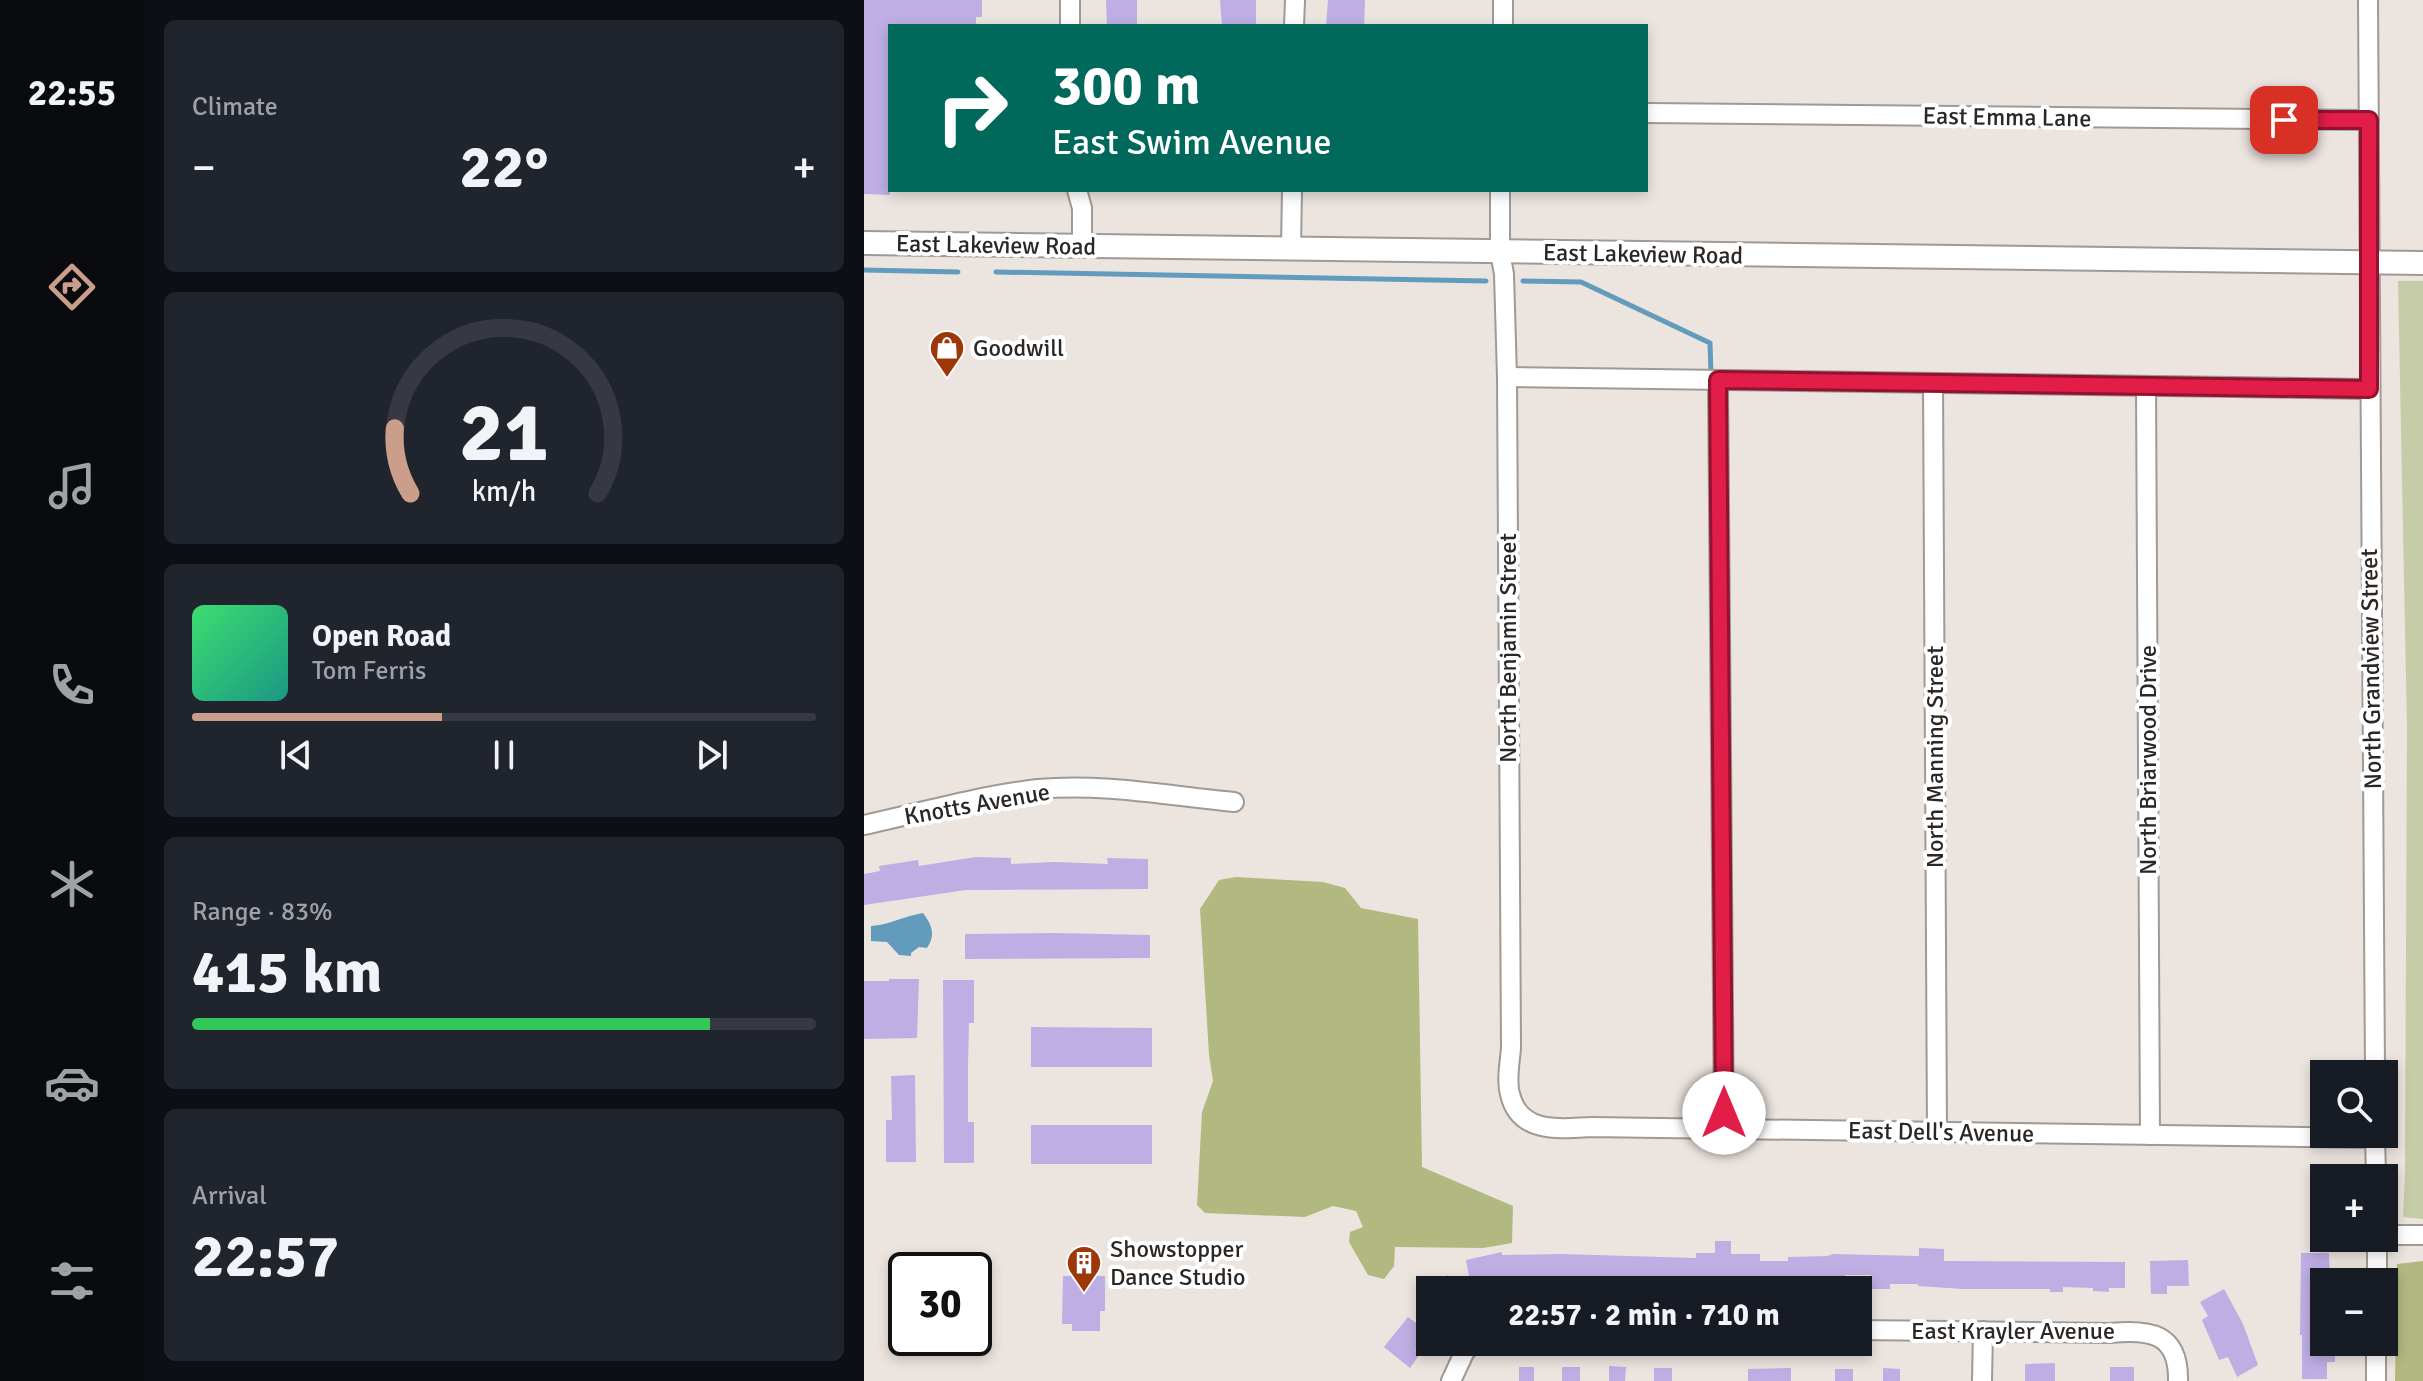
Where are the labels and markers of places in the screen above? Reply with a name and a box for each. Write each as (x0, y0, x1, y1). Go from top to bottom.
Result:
pin (2250, 86, 2318, 154)
shop icon: Goodwill (928, 329, 966, 379)
place label: Goodwill (973, 333, 1064, 363)
place label: Showstopper Dance Studio (1110, 1234, 1246, 1292)
building icon: Showstopper Dance Studio (1065, 1244, 1103, 1294)

